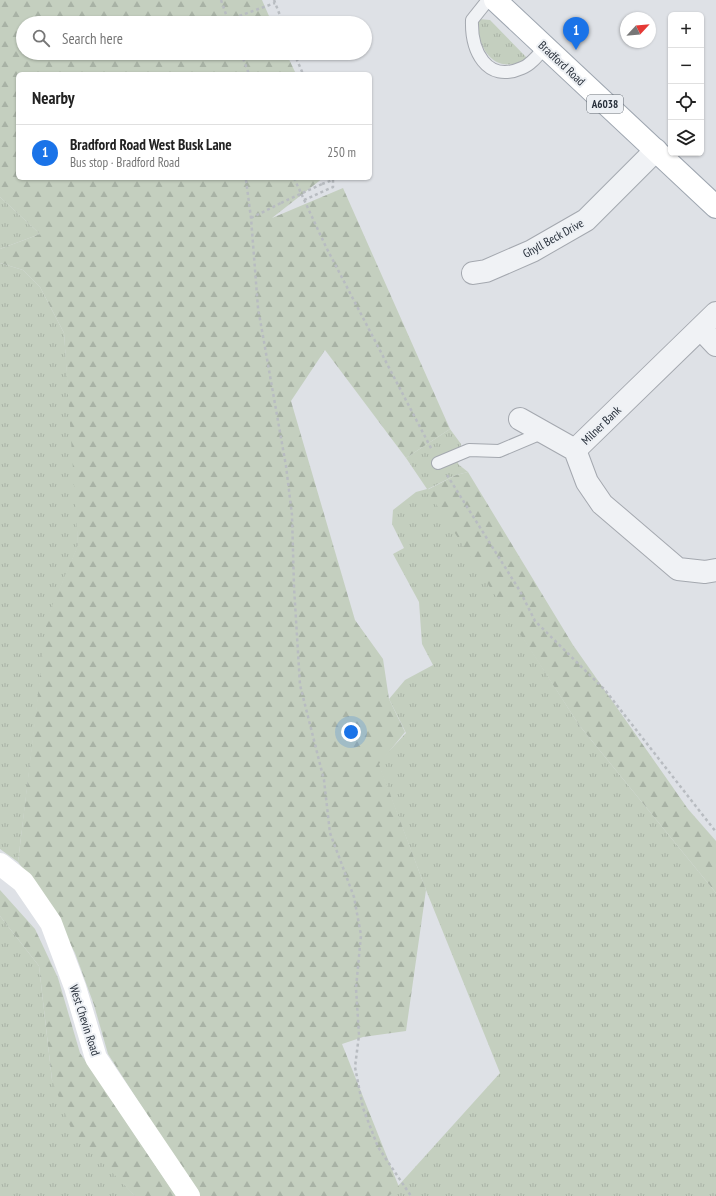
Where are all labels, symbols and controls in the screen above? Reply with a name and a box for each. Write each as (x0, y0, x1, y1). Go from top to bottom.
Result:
north arrow (620, 12, 656, 48)
map controls (668, 12, 704, 156)
button: + (668, 12, 704, 48)
search box (16, 16, 372, 60)
pin: 1 (563, 17, 589, 50)
icon: search (30, 27, 52, 49)
text: Search here (62, 29, 123, 48)
street label: Bradford Road (535, 38, 589, 88)
button: − (668, 48, 704, 84)
button: locate (668, 84, 704, 120)
text: Nearby (32, 87, 75, 109)
road number: A6038 (587, 95, 623, 113)
button: layers (668, 120, 704, 156)
text: Bradford Road West Busk Lane (70, 135, 232, 154)
text: 1 (42, 144, 48, 161)
text: 250 m (327, 144, 356, 161)
text: Bus stop · Bradford Road (70, 154, 180, 171)
street label: Ghyll Beck Drive (520, 215, 586, 261)
street label: Milner Bank (578, 402, 624, 448)
your location (341, 722, 361, 742)
street label: West Chevin Road (67, 983, 103, 1057)

